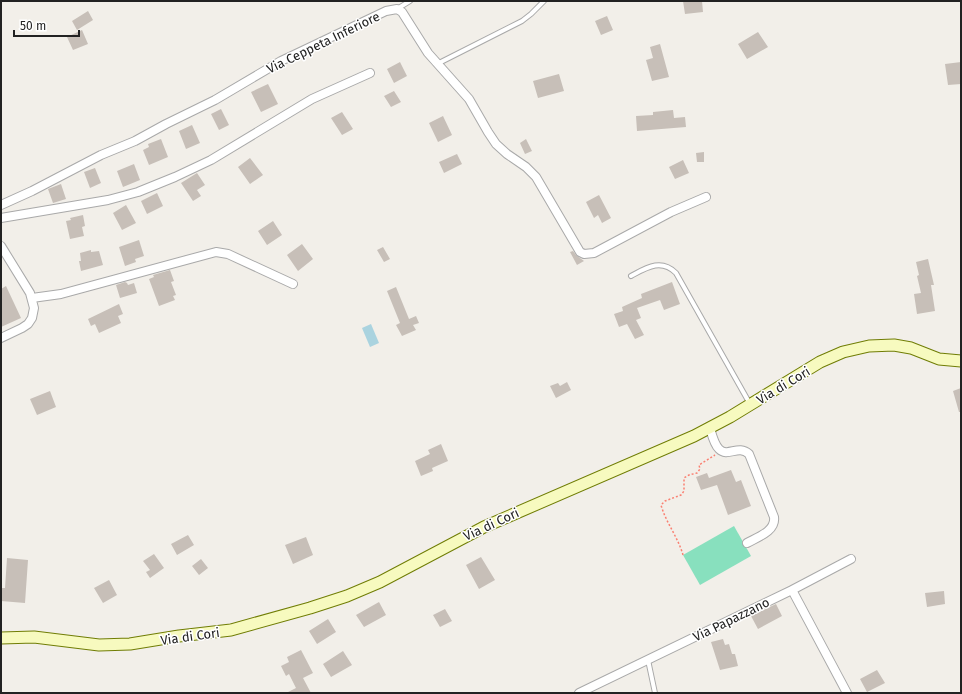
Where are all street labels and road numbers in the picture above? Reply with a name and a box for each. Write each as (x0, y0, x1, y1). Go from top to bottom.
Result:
street label: Via Ceppeta Inferiore (264, 9, 382, 76)
street label: Via di Cori (754, 364, 813, 407)
street label: Via di Cori (461, 505, 521, 544)
street label: Via Papazzano (690, 594, 772, 644)
street label: Via di Cori (160, 625, 221, 648)

